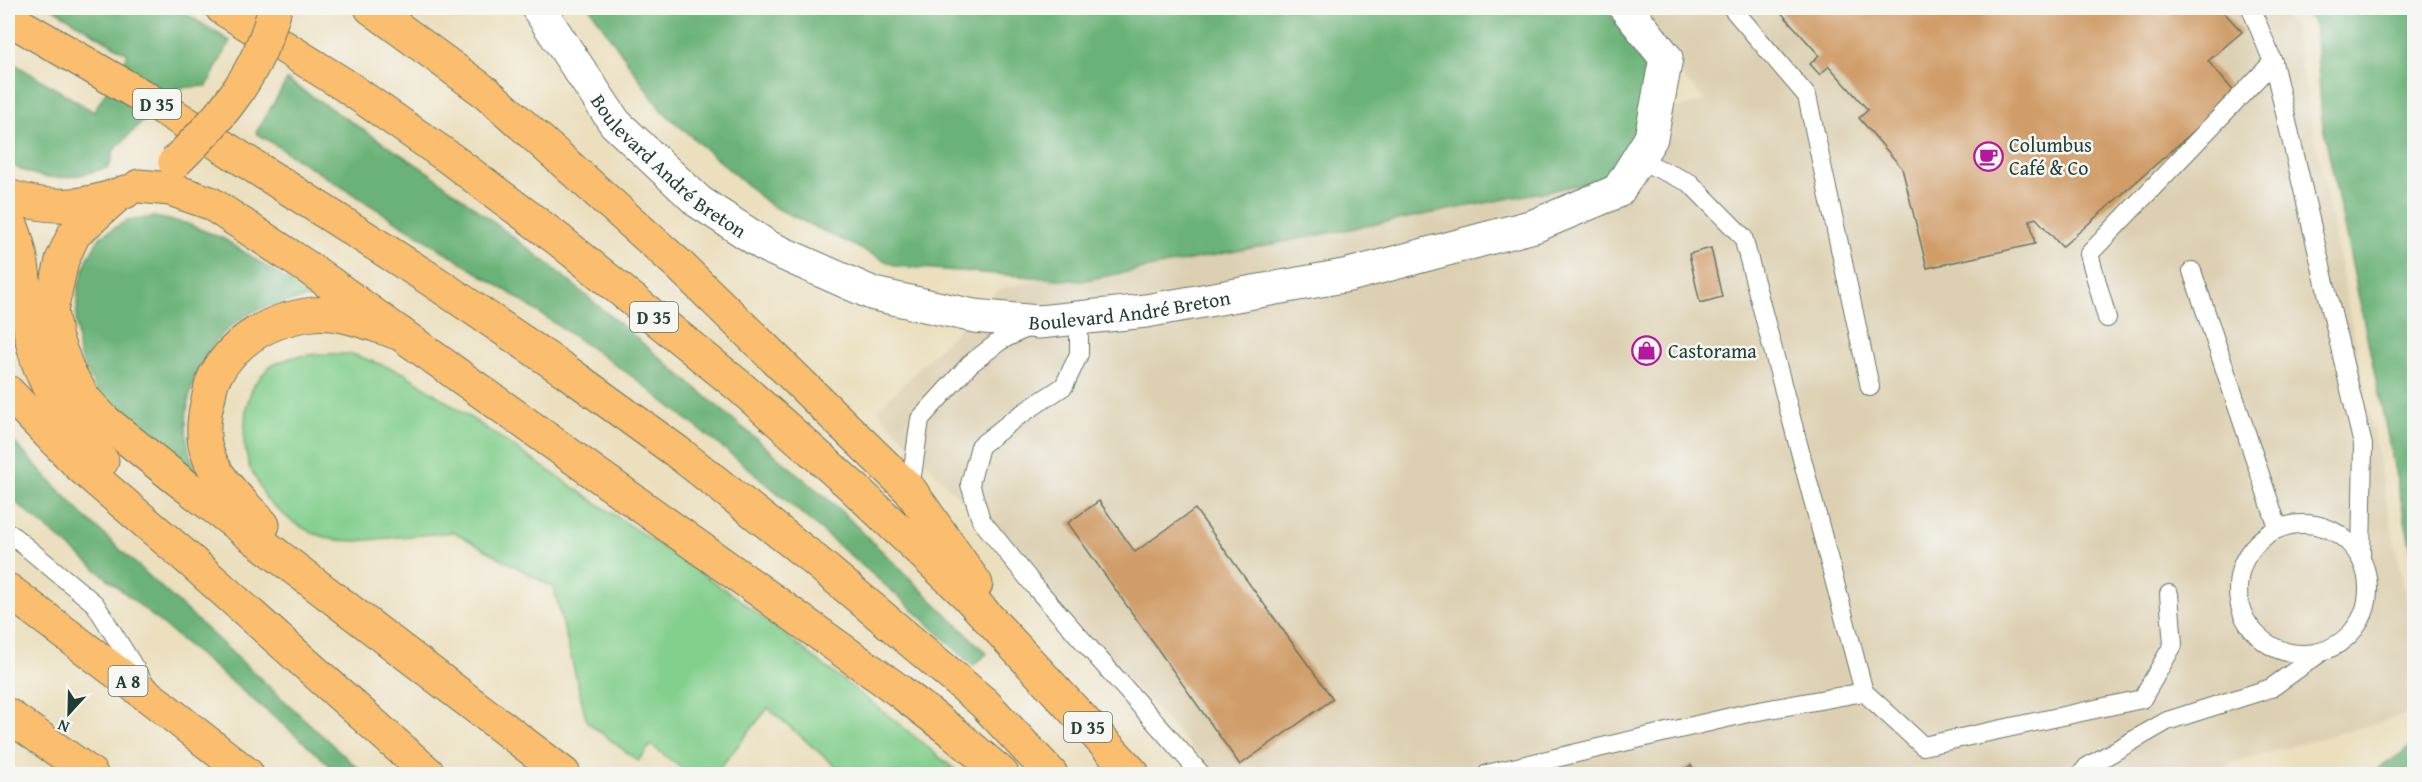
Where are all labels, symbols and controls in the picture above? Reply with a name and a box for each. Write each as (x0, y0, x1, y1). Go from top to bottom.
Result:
street label: Boulevard André Breton (585, 88, 753, 244)
road number: D 35 (133, 89, 181, 119)
place label: Columbus Café & Co (2009, 130, 2092, 182)
cafe icon: Columbus Café & Co (1972, 140, 2004, 172)
street label: Boulevard André Breton (1028, 282, 1232, 337)
road number: D 35 (630, 302, 678, 332)
shop icon: Castorama (1631, 334, 1663, 366)
place label: Castorama (1668, 336, 1757, 365)
road number: A 8 (108, 666, 148, 696)
north arrow (39, 683, 99, 743)
road number: D 35 (1064, 712, 1112, 742)
text: N (54, 714, 73, 740)

